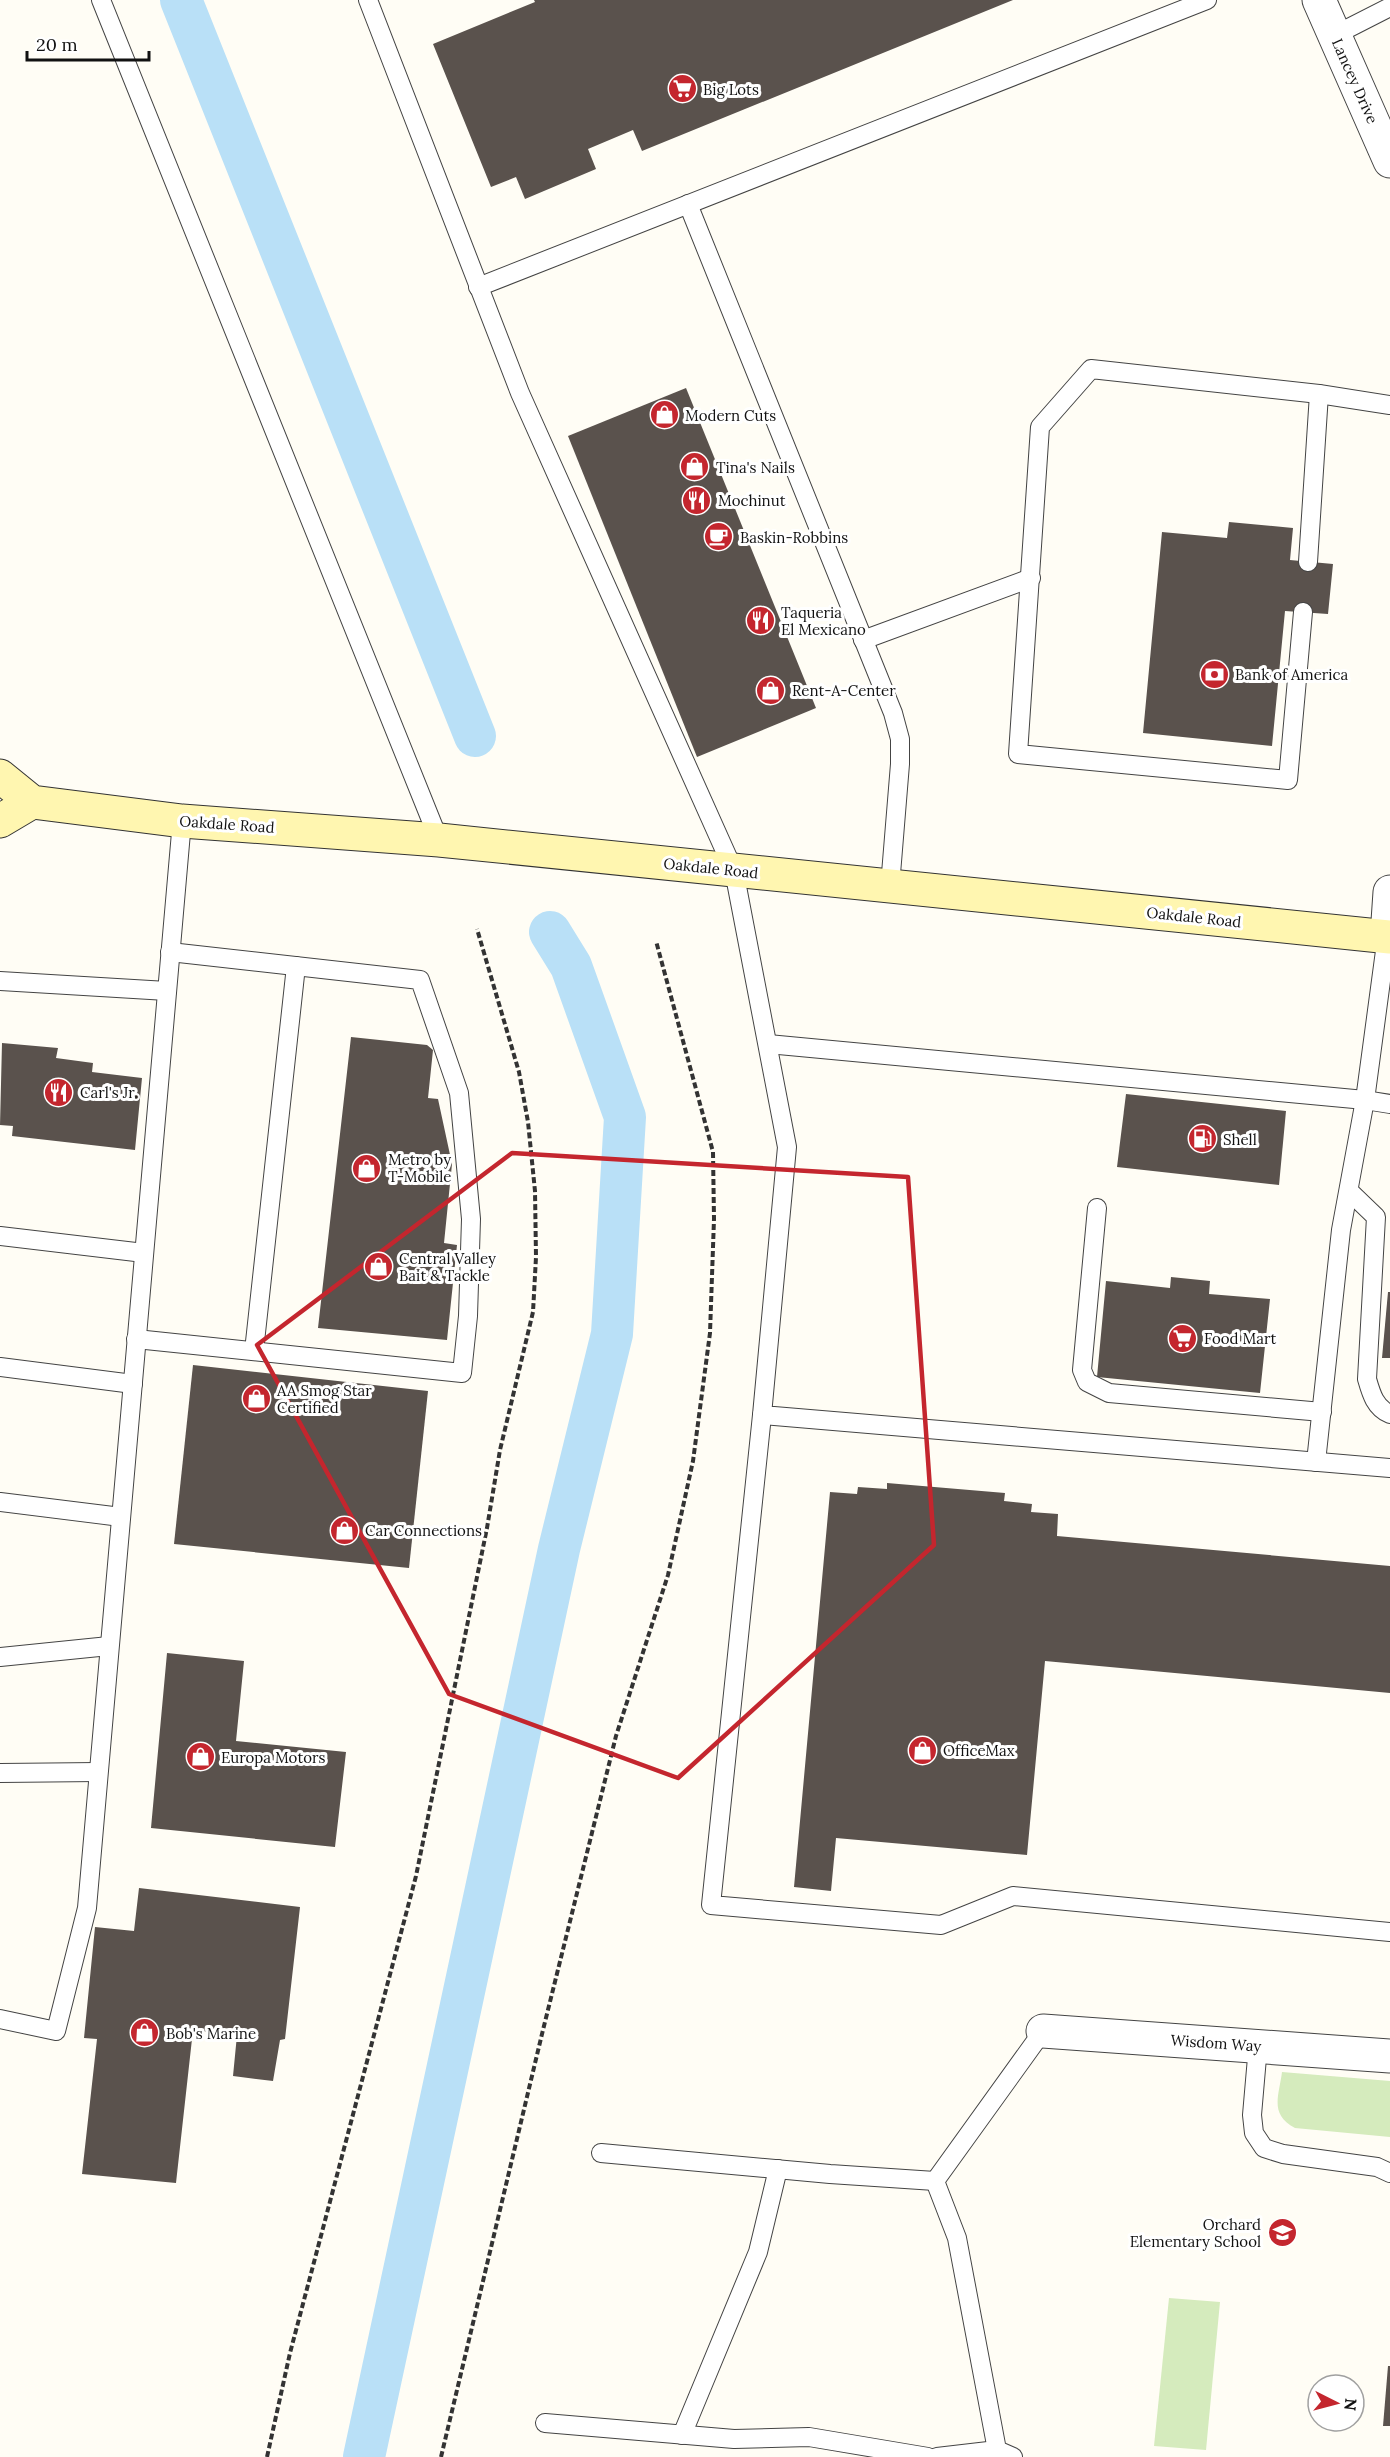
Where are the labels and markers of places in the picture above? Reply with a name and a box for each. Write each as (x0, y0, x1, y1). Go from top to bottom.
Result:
supermarket icon: Big Lots (666, 73, 698, 105)
place label: Big Lots (703, 80, 759, 99)
shop icon: Modern Cuts (648, 399, 680, 431)
place label: Modern Cuts (685, 406, 776, 425)
shop icon: Tina's Nails (679, 451, 711, 483)
place label: Tina's Nails (716, 458, 795, 477)
restaurant icon: Mochinut (681, 484, 713, 516)
place label: Mochinut (718, 491, 786, 510)
cafe icon: Baskin-Robbins (703, 521, 735, 553)
place label: Baskin-Robbins (740, 528, 848, 547)
place label: Taqueria El Mexicano (781, 603, 866, 639)
restaurant icon: Taqueria El Mexicano (744, 605, 776, 637)
bank icon: Bank of America (1198, 658, 1230, 690)
place label: Bank of America (1235, 665, 1348, 684)
shop icon: Rent-A-Center (755, 674, 787, 706)
place label: Rent-A-Center (792, 681, 896, 700)
restaurant icon: Carl's Jr. (43, 1076, 75, 1108)
place label: Carl's Jr. (80, 1083, 138, 1102)
fuel station icon: Shell (1186, 1123, 1218, 1155)
place label: Shell (1223, 1130, 1257, 1149)
place label: Metro by T-Mobile (388, 1150, 451, 1186)
shop icon: Metro by T-Mobile (351, 1152, 383, 1184)
place label: Central Valley Bait & Tackle (399, 1249, 496, 1285)
shop icon: Central Valley Bait & Tackle (362, 1251, 394, 1283)
supermarket icon: Food Mart (1167, 1322, 1199, 1354)
place label: Food Mart (1204, 1329, 1277, 1348)
place label: AA Smog Star Certified (276, 1381, 372, 1417)
shop icon: AA Smog Star Certified (240, 1383, 272, 1415)
shop icon: Car Connections (328, 1514, 360, 1546)
place label: Car Connections (365, 1521, 482, 1540)
shop icon: OfficeMax (906, 1734, 938, 1766)
shop icon: Europa Motors (184, 1741, 216, 1773)
place label: OfficeMax (943, 1741, 1015, 1760)
place label: Europa Motors (221, 1748, 325, 1767)
shop icon: Bob's Marine (129, 2017, 161, 2049)
place label: Bob's Marine (166, 2024, 256, 2043)
place label: Orchard Elementary School (1130, 2215, 1261, 2251)
school or university icon: Orchard Elementary School (1266, 2217, 1298, 2249)

